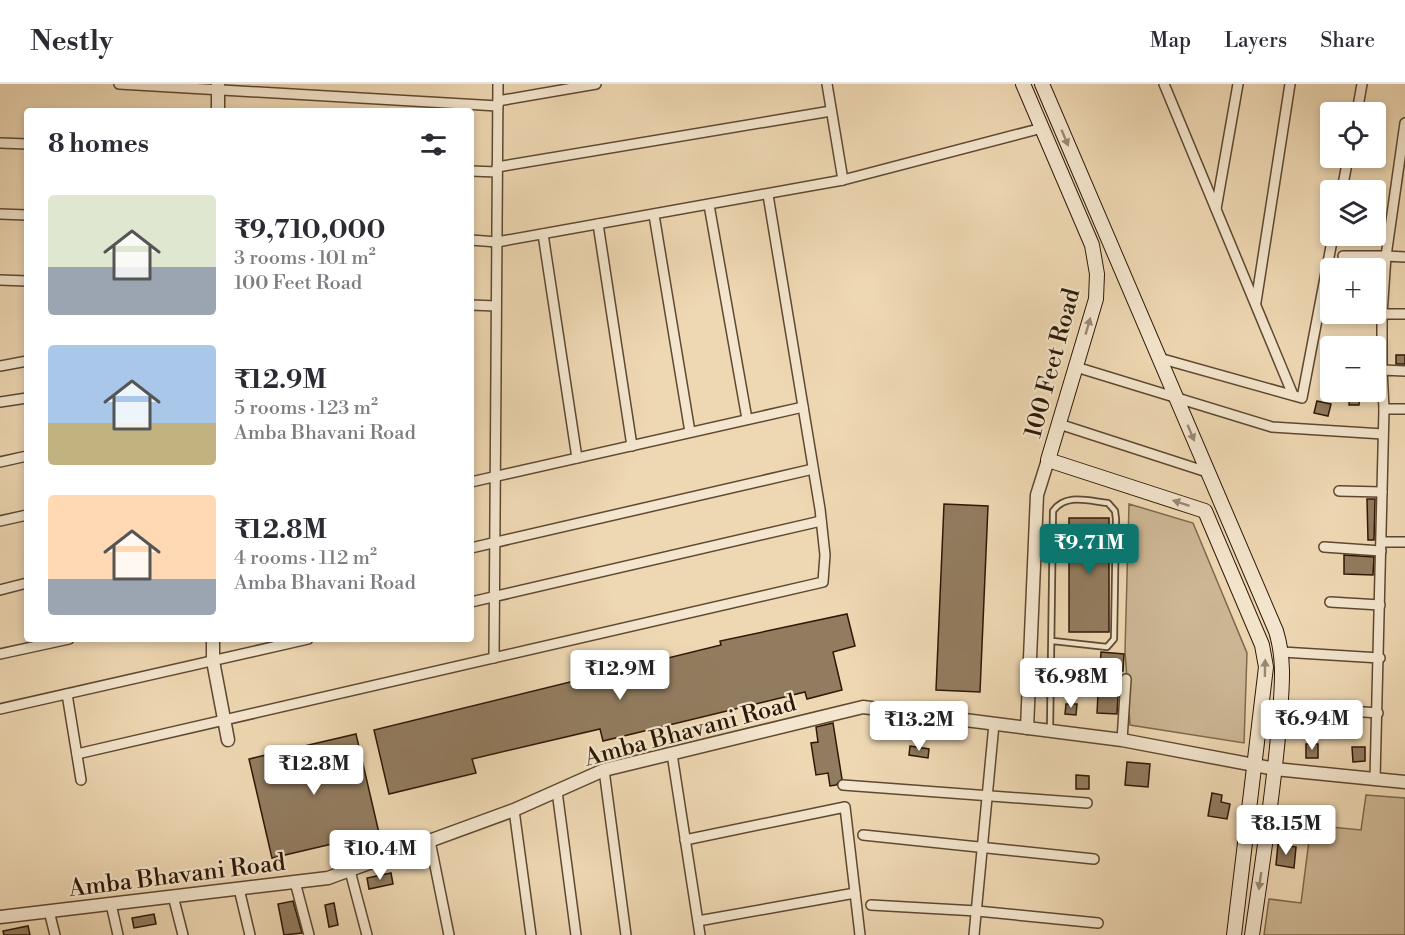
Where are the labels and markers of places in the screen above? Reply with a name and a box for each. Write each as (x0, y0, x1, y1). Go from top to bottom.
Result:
pin: ₹9.71M (1040, 524, 1138, 575)
pin: ₹12.9M (571, 650, 669, 701)
pin: ₹6.98M (1022, 658, 1120, 709)
pin: ₹6.94M (1263, 700, 1361, 751)
pin: ₹13.2M (870, 701, 968, 752)
pin: ₹12.8M (265, 745, 363, 796)
pin: ₹8.15M (1237, 805, 1335, 856)
pin: ₹10.4M (331, 830, 429, 881)

